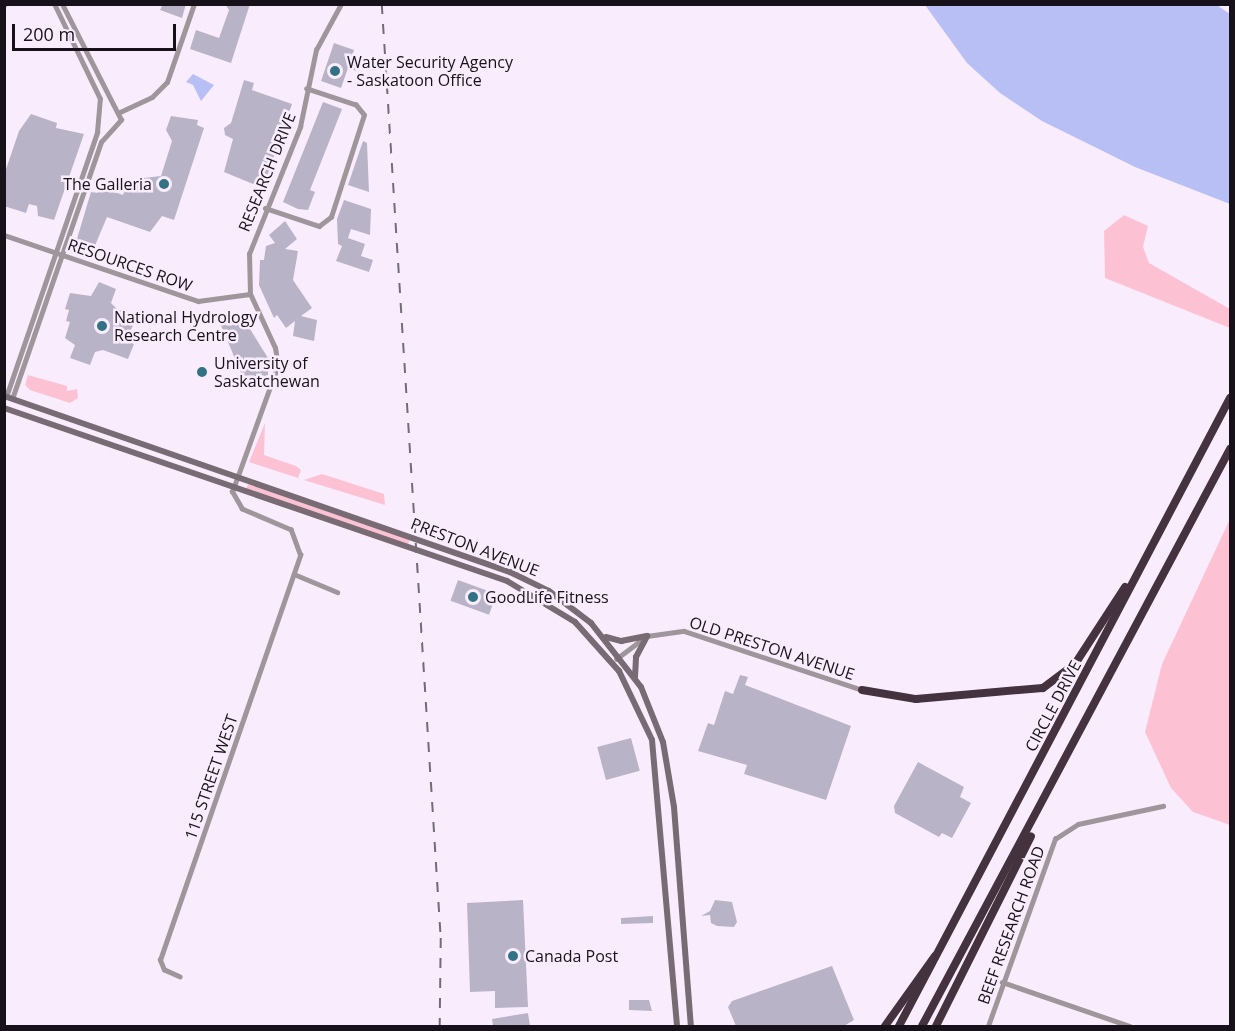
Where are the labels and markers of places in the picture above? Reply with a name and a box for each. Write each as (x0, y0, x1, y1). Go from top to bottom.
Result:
place label: Water Security Agency - Saskatoon Office (347, 52, 513, 90)
marker: Water Security Agency - Saskatoon Office (328, 64, 342, 78)
place label: The Galleria (63, 174, 152, 194)
marker: The Galleria (157, 177, 171, 191)
place label: National Hydrology Research Centre (114, 307, 257, 345)
marker: National Hydrology Research Centre (95, 319, 109, 333)
place label: University of Saskatchewan (214, 353, 320, 391)
marker: University of Saskatchewan (195, 365, 209, 379)
place label: GoodLife Fitness (485, 587, 609, 607)
marker: GoodLife Fitness (466, 590, 480, 604)
place label: Canada Post (525, 946, 618, 966)
marker: Canada Post (506, 949, 520, 963)

